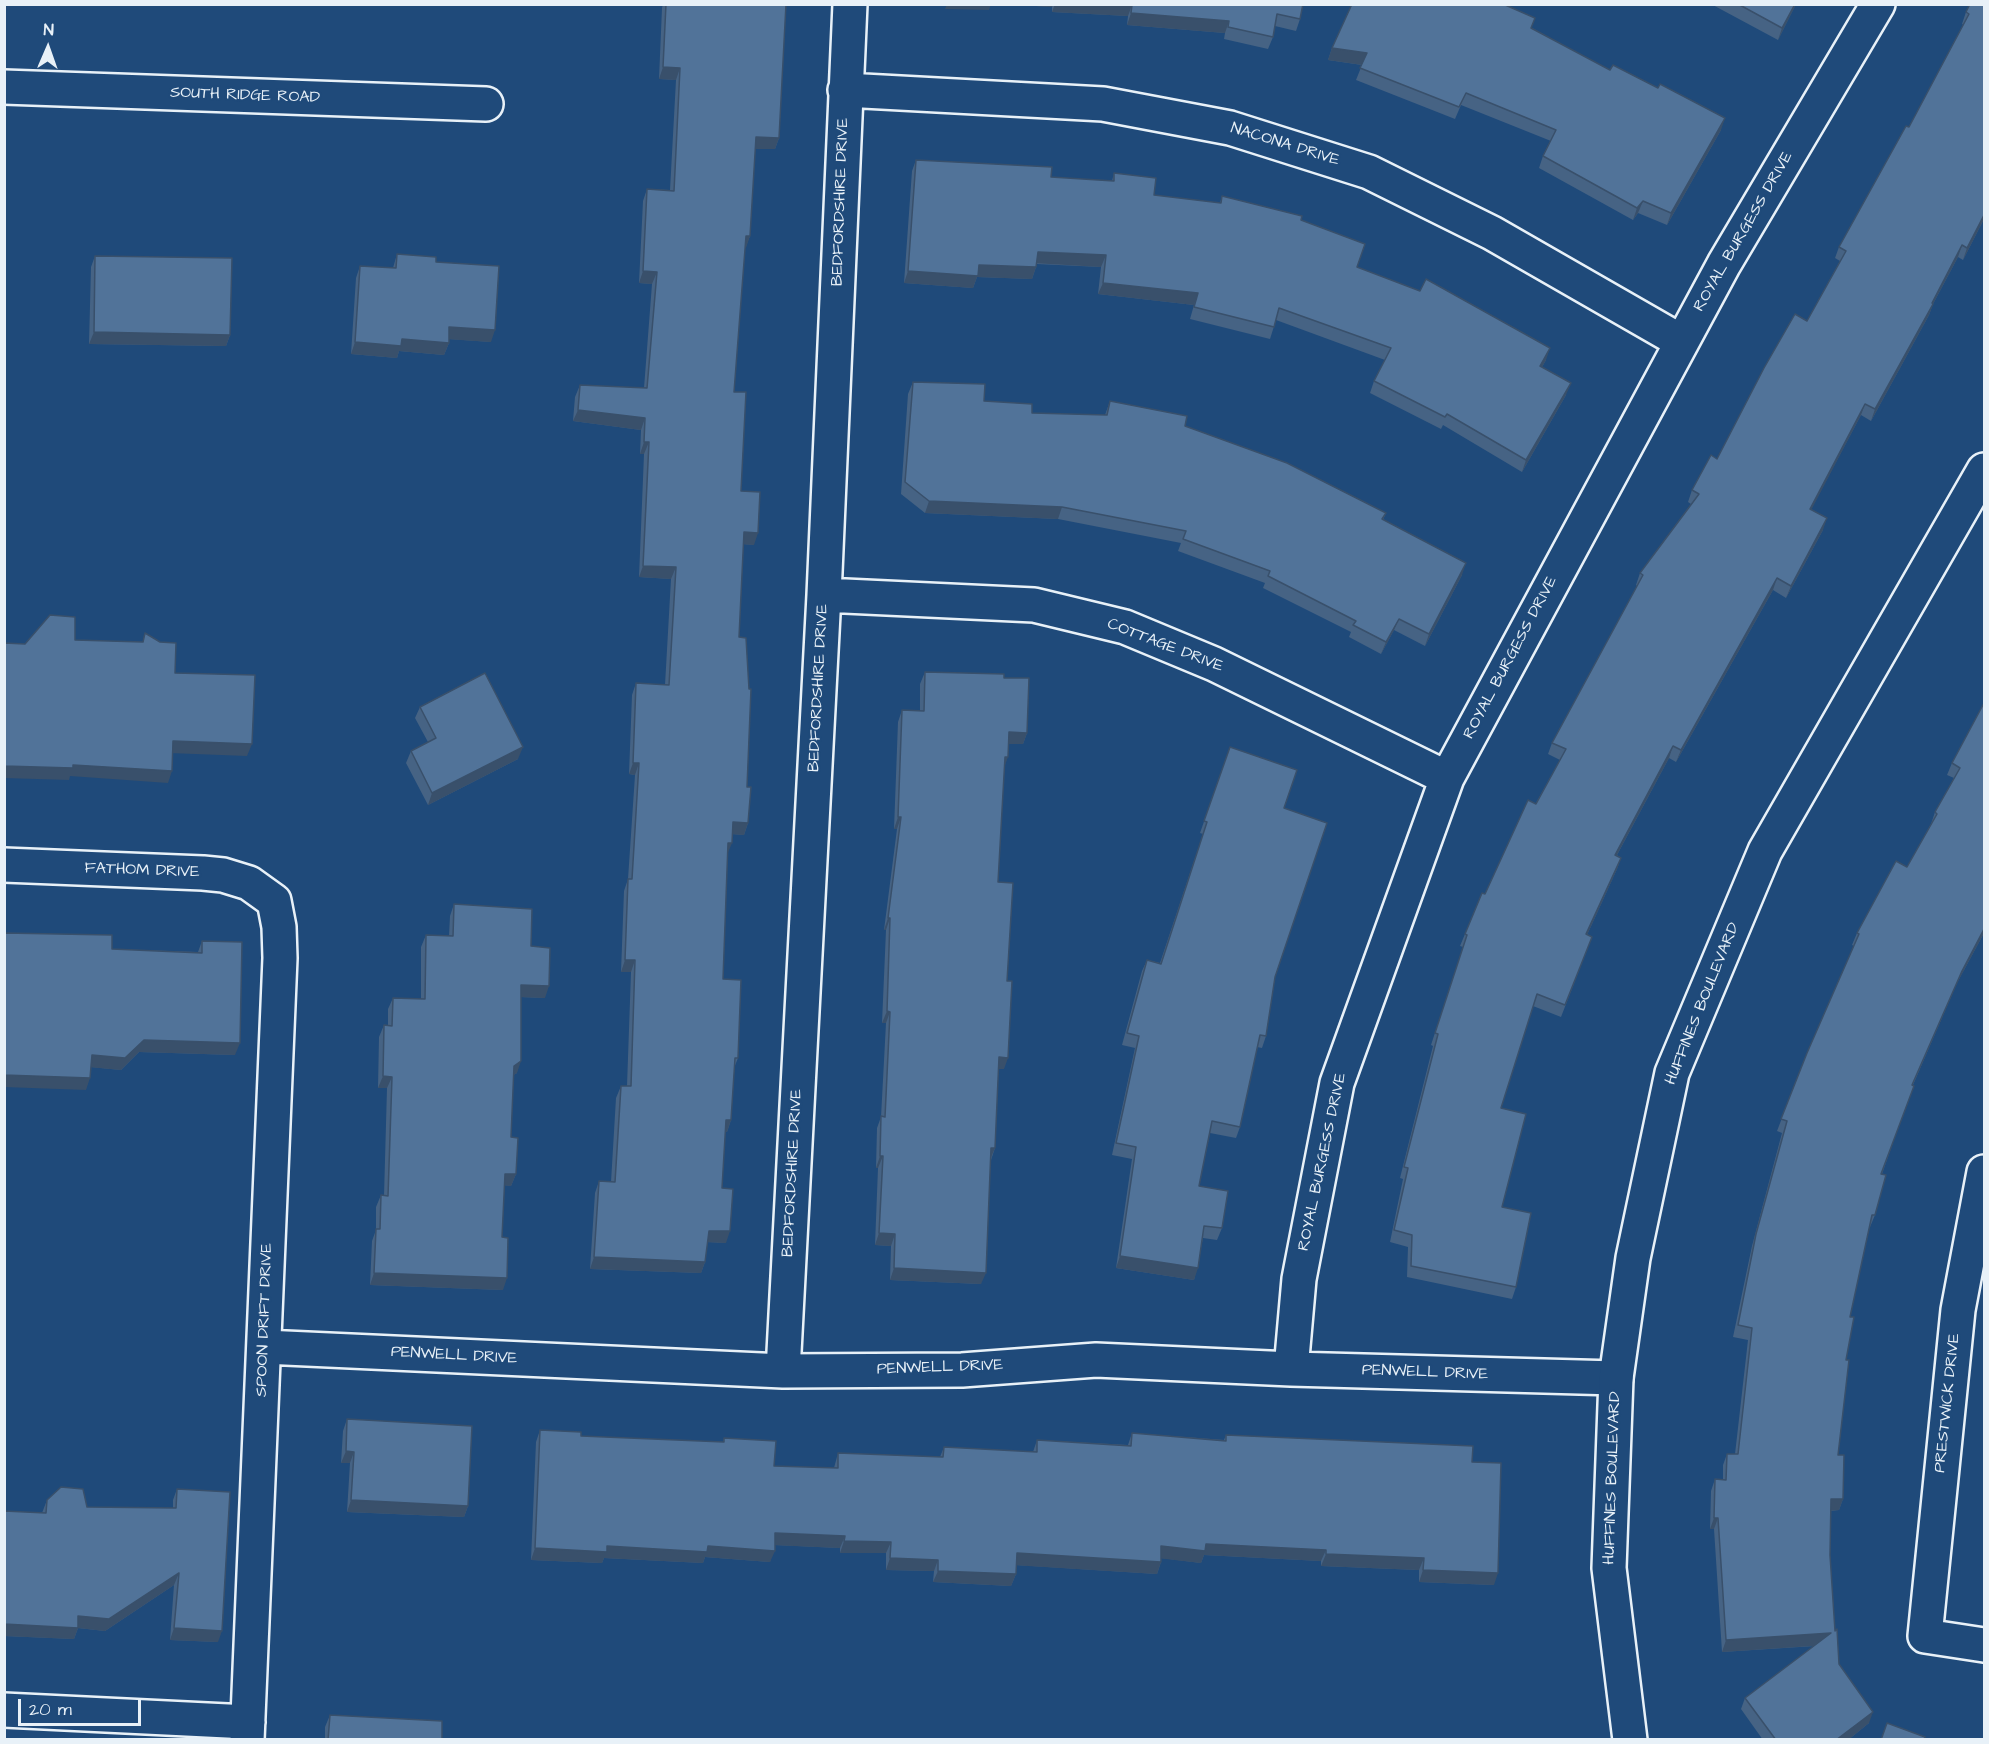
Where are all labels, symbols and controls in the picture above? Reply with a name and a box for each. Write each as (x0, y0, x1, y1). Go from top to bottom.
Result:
north arrow (18, 18, 78, 78)
text: N (43, 19, 54, 41)
street label: SOUTH RIDGE ROAD (170, 84, 320, 108)
street label: BEDFORDSHIRE DRIVE (828, 118, 854, 286)
street label: NACONA DRIVE (1228, 119, 1342, 171)
street label: ROYAL BURGESS DRIVE (1690, 149, 1798, 315)
street label: ROYAL BURGESS DRIVE (1460, 573, 1562, 743)
street label: BEDFORDSHIRE DRIVE (805, 604, 833, 772)
street label: COTTAGE DRIVE (1104, 615, 1226, 677)
street label: FATHOM DRIVE (84, 859, 200, 883)
street label: HUFFINES BOULEVARD (1662, 920, 1744, 1088)
street label: ROYAL BURGESS DRIVE (1295, 1071, 1351, 1253)
street label: BEDFORDSHIRE DRIVE (779, 1089, 807, 1257)
street label: SPOON DRIFT DRIVE (253, 1243, 277, 1397)
street label: PRESTWICK DRIVE (1931, 1332, 1965, 1474)
street label: PENWELL DRIVE (390, 1343, 518, 1369)
street label: PENWELL DRIVE (876, 1356, 1004, 1380)
street label: PENWELL DRIVE (1361, 1361, 1489, 1385)
street label: HUFFINES BOULEVARD (1600, 1391, 1626, 1565)
scale bar (21, 1687, 144, 1725)
text: 20 m (29, 1697, 72, 1722)

